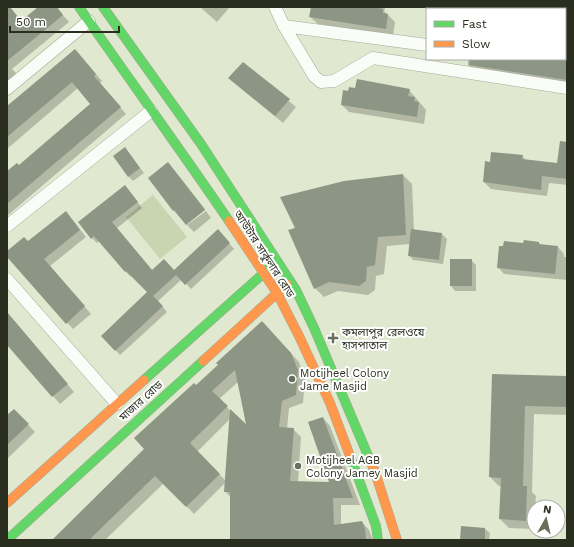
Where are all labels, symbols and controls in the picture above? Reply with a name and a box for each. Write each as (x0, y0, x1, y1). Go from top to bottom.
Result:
scale bar (10, 8, 119, 34)
legend (426, 8, 566, 60)
text: 50 m (16, 15, 46, 29)
text: Fast (462, 17, 487, 31)
text: Slow (462, 37, 490, 51)
street label: আউটার সার্কুলার রোড (230, 207, 298, 300)
place label: কমলাপুর রেলওয়ে হাসপাতাল (341, 326, 424, 352)
marker: কমলাপুর রেলওয়ে হাসপাতাল (327, 332, 339, 344)
place label: Motijheel Colony Jame Masjid (300, 367, 389, 393)
marker: Motijheel Colony Jame Masjid (287, 374, 297, 384)
street label: মাজার রোড (116, 378, 165, 424)
place label: Motijheel AGB Colony Jamey Masjid (306, 454, 418, 480)
marker: Motijheel AGB Colony Jamey Masjid (293, 461, 303, 471)
north arrow (526, 499, 566, 539)
text: N (542, 503, 552, 517)

